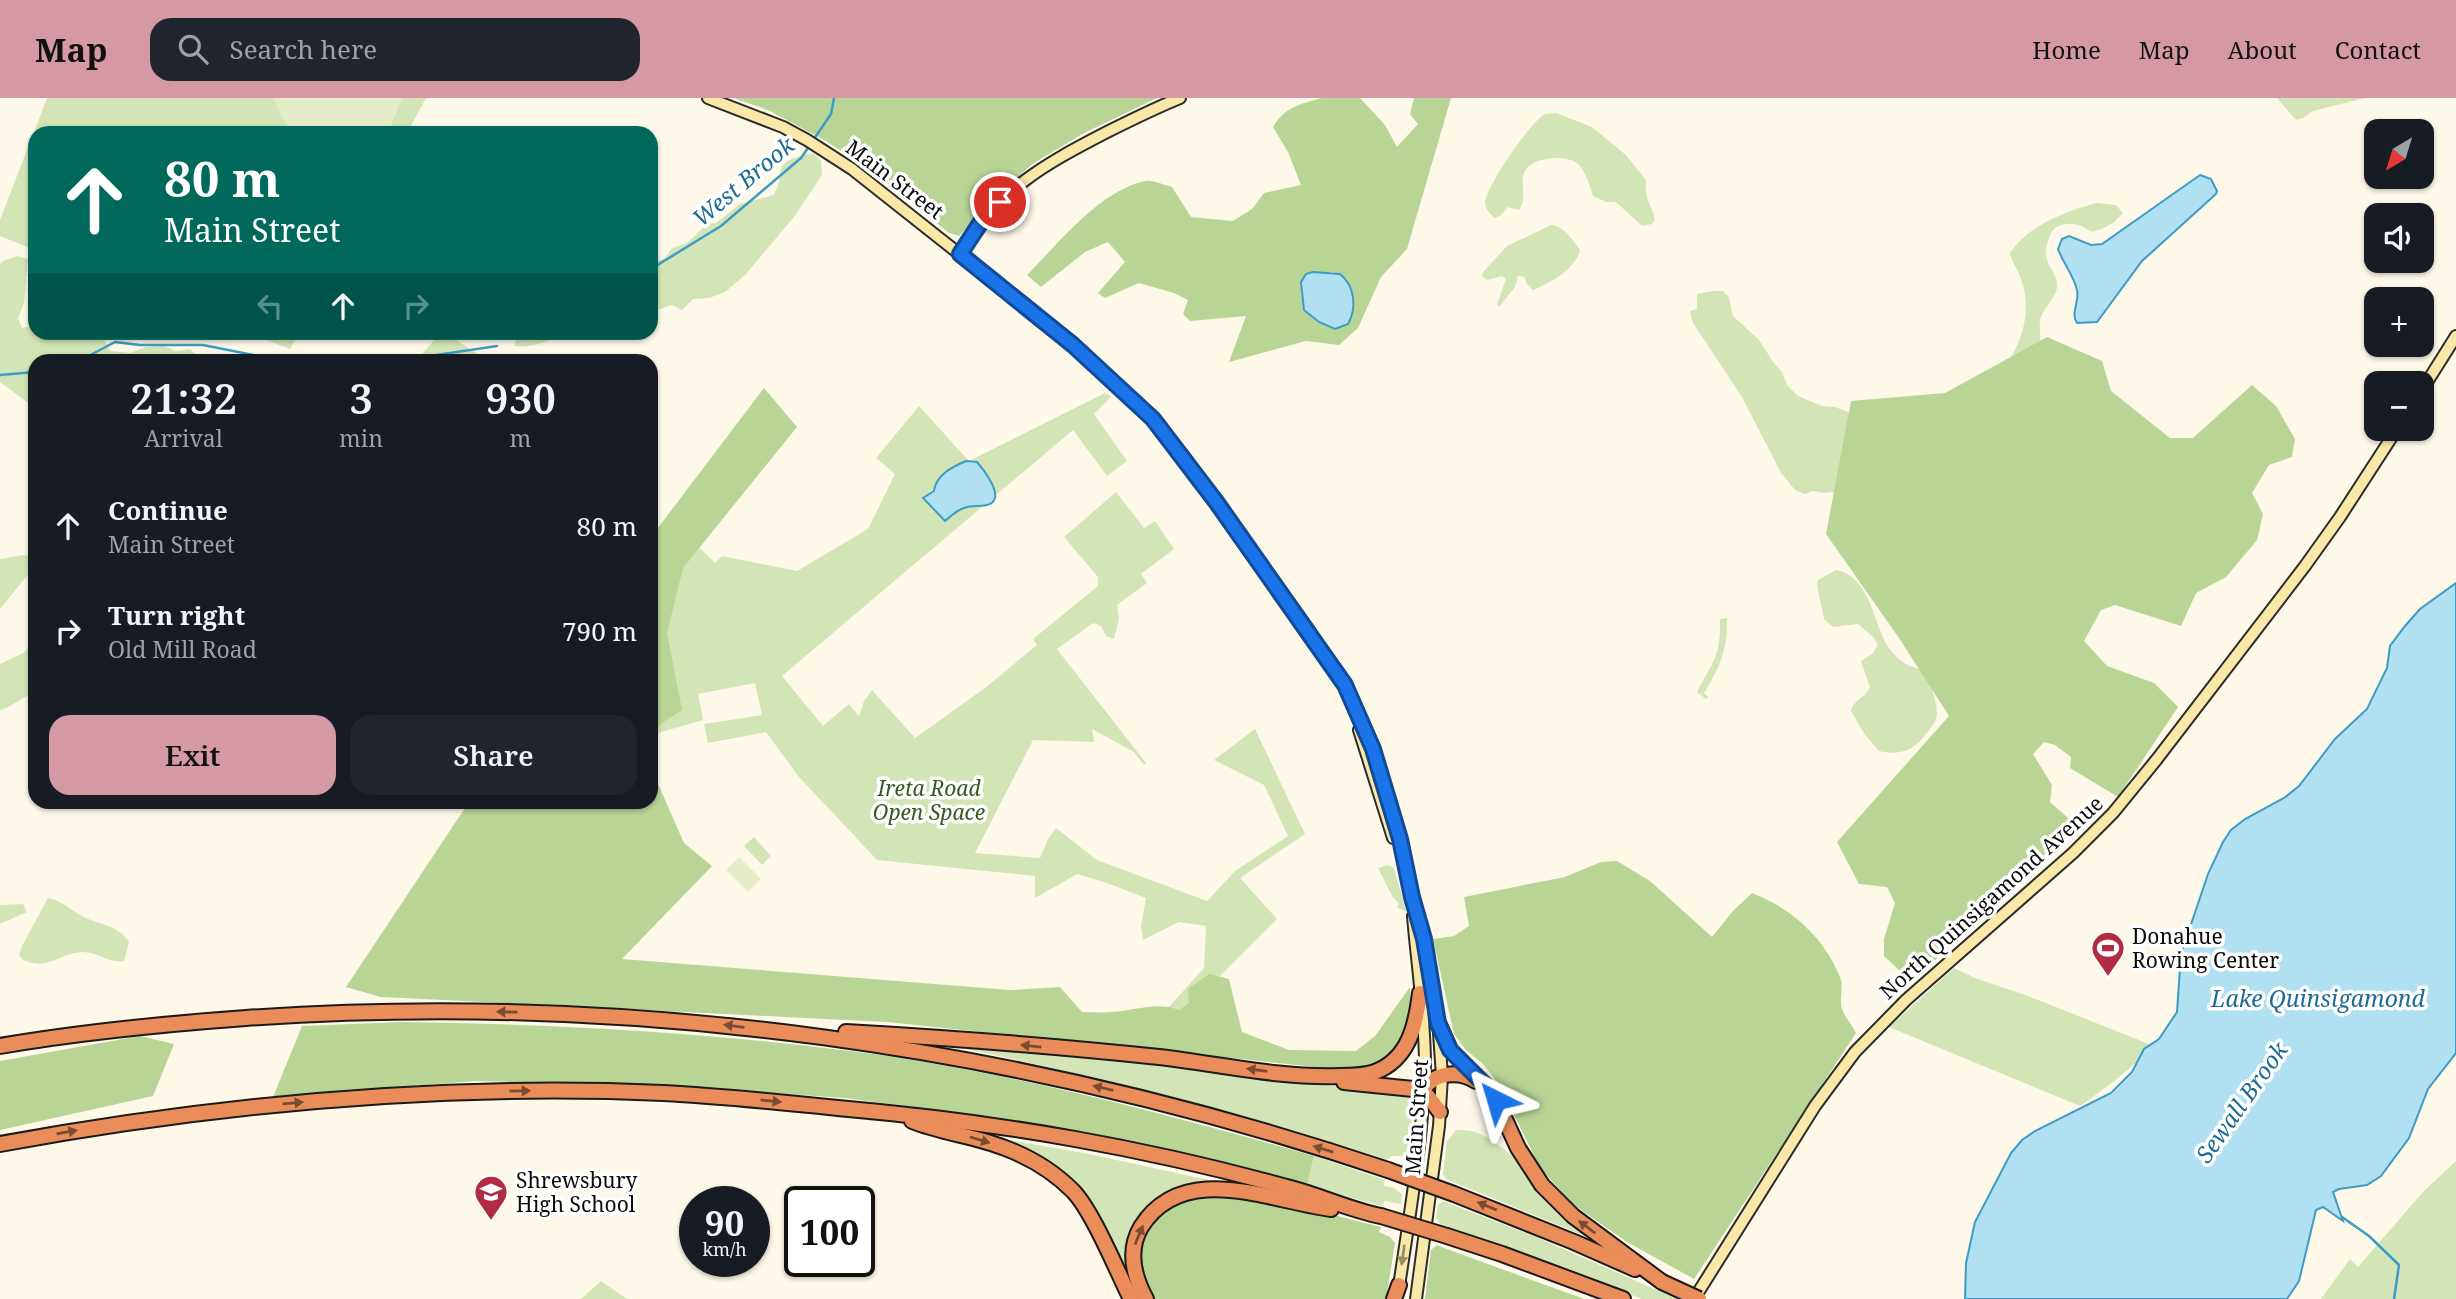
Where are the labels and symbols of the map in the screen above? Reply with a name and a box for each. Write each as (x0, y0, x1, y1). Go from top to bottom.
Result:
north arrow (2364, 119, 2434, 189)
water label: West Brook (685, 128, 801, 233)
street label: Main Street (840, 133, 950, 225)
pin (970, 172, 1030, 232)
park label: Ireta Road Open Space (873, 774, 985, 826)
street label: North Quinsigamond Avenue (1873, 789, 2109, 1005)
place label: Donahue Rowing Center (2132, 922, 2279, 974)
sports icon: Donahue Rowing Center (2089, 929, 2127, 978)
water label: Lake Quinsigamond (2210, 982, 2426, 1014)
one-way arrow (496, 1006, 518, 1018)
one-way arrow (723, 1021, 745, 1032)
water label: Sewall Brook (2188, 1034, 2295, 1169)
one-way arrow (1020, 1040, 1042, 1051)
street label: Main Street (1398, 1058, 1434, 1176)
position arrow (1459, 1063, 1533, 1137)
one-way arrow (1246, 1065, 1268, 1076)
one-way arrow (1092, 1083, 1114, 1094)
one-way arrow (509, 1085, 531, 1097)
one-way arrow (761, 1096, 783, 1107)
one-way arrow (282, 1097, 304, 1108)
one-way arrow (56, 1126, 78, 1137)
one-way arrow (970, 1135, 991, 1145)
one-way arrow (1312, 1143, 1333, 1153)
place label: Shrewsbury High School (516, 1166, 638, 1218)
school or university icon: Shrewsbury High School (472, 1173, 510, 1222)
speed limit sign: 100 (784, 1186, 875, 1277)
one-way arrow (1476, 1201, 1497, 1212)
one-way arrow (1578, 1220, 1596, 1234)
one-way arrow (1133, 1225, 1145, 1245)
one-way arrow (1398, 1244, 1409, 1266)

